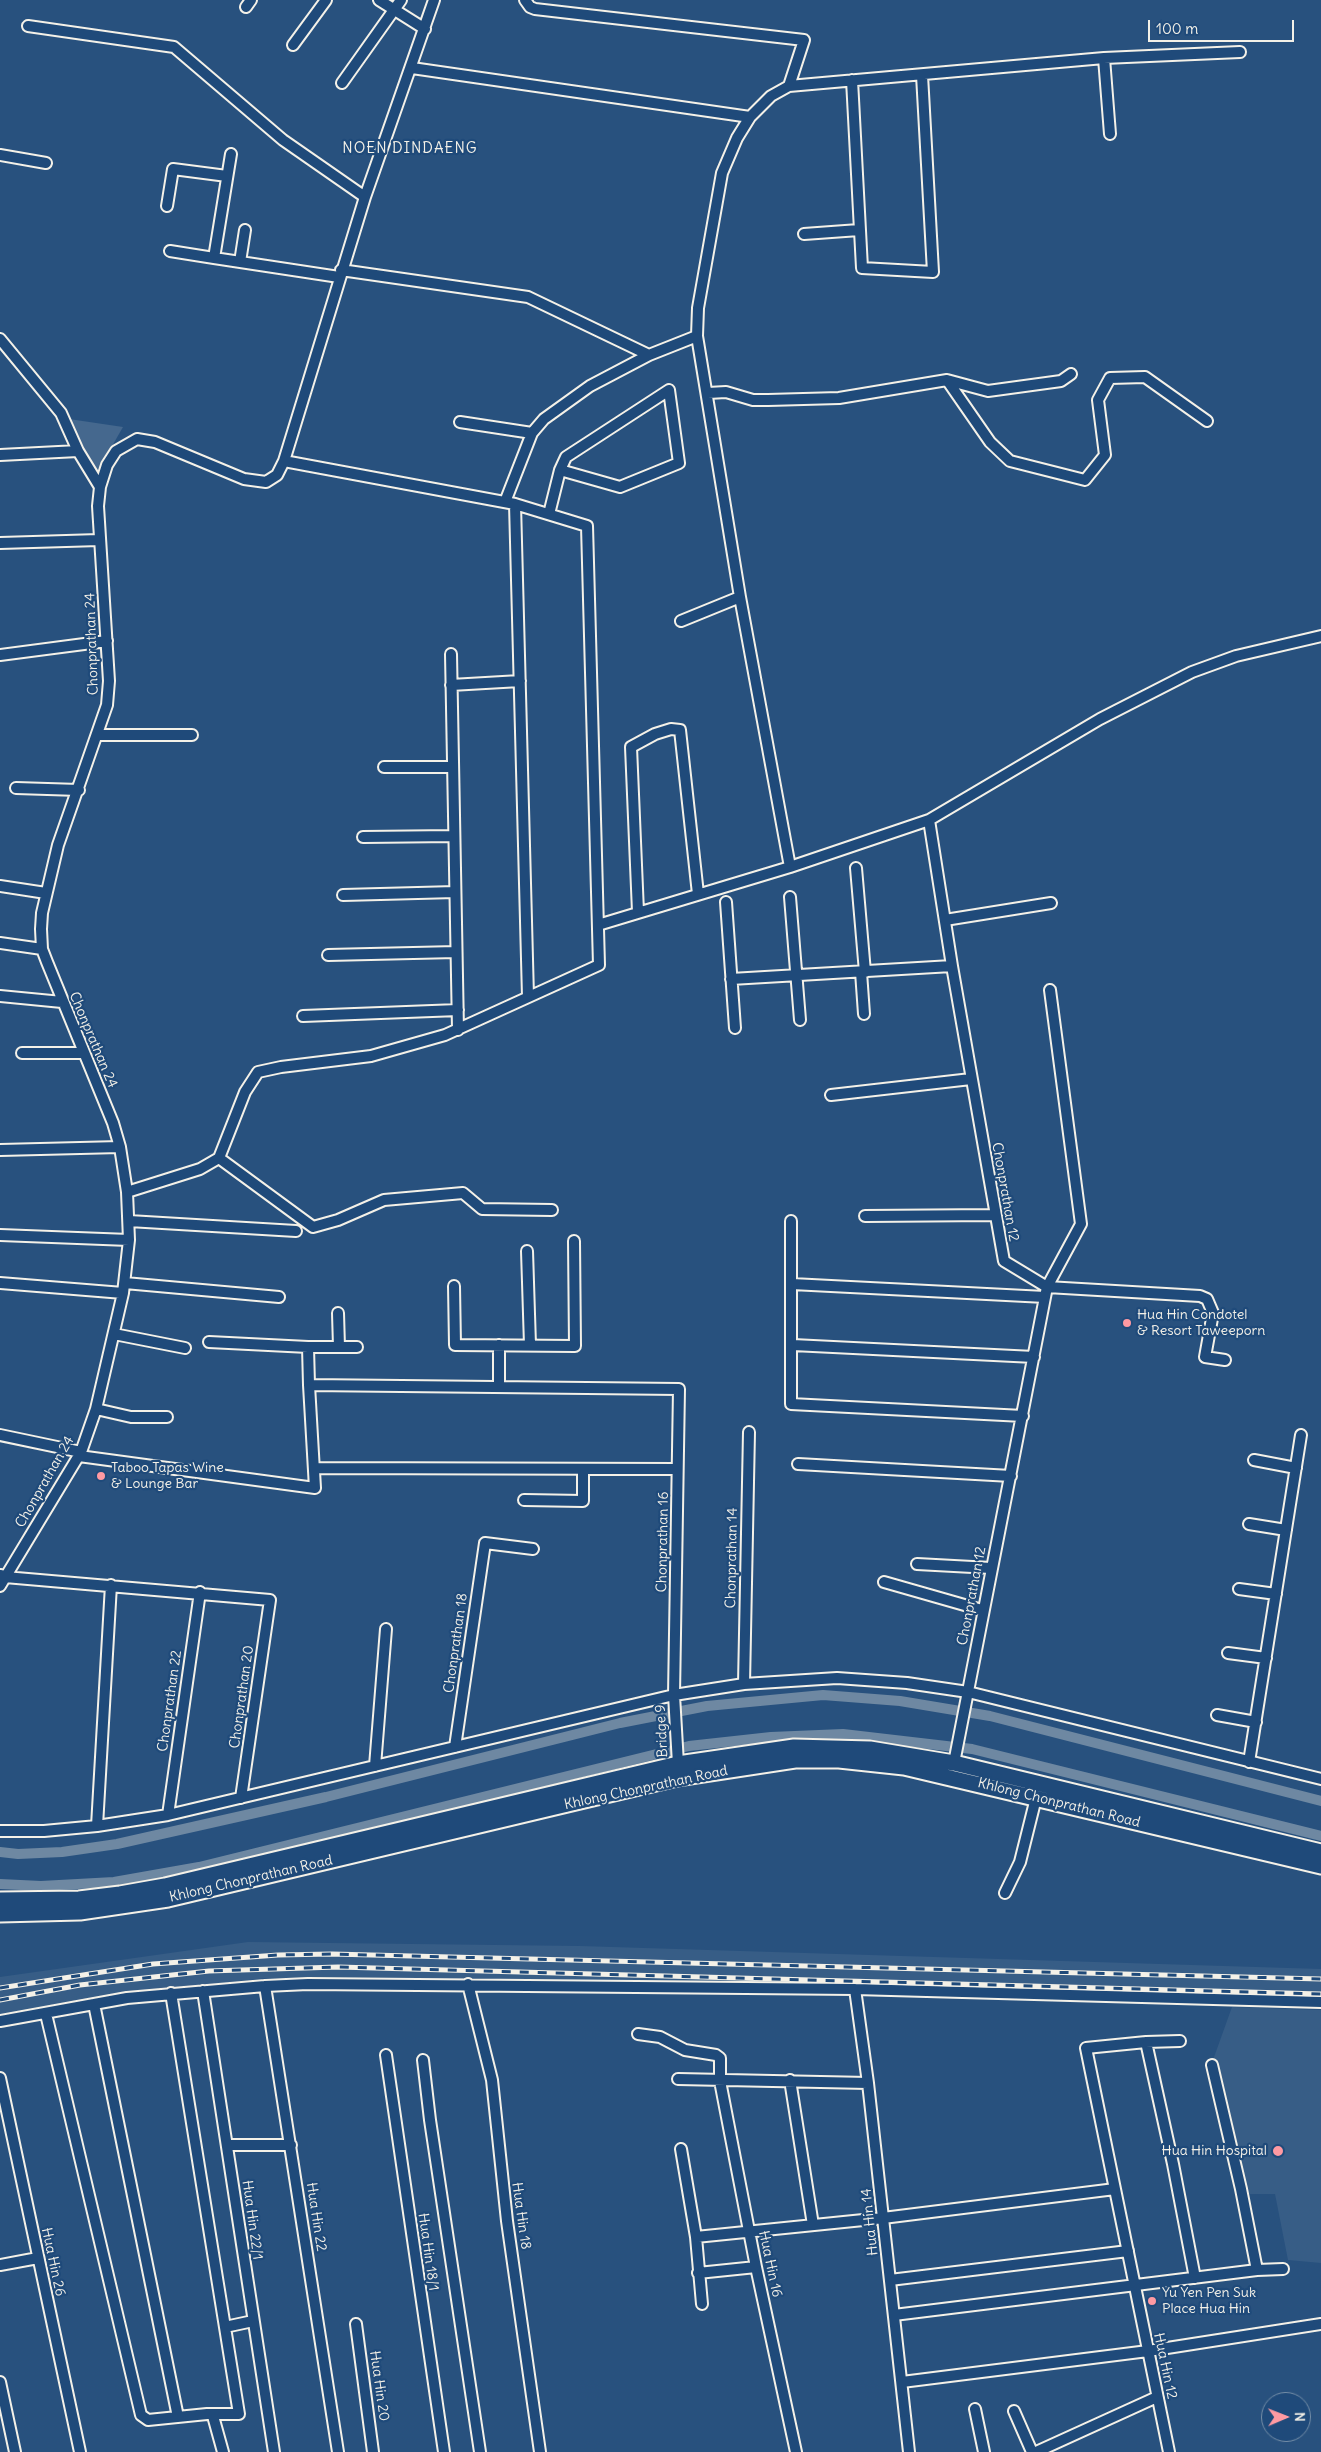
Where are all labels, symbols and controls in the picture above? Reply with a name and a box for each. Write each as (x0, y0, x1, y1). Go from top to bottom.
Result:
scale bar (1151, 10, 1297, 42)
text: 100 m (1156, 19, 1198, 38)
district label: NOEN DINDAENG (341, 140, 479, 158)
street label: Chonprathan 24 (82, 592, 102, 696)
street label: Chonprathan 24 (65, 990, 121, 1090)
street label: Chonprathan 12 (988, 1141, 1022, 1243)
place label: Hua Hin Condotel & Resort Taweeporn (1137, 1307, 1265, 1340)
marker: Hua Hin Condotel & Resort Taweeporn (1121, 1317, 1133, 1329)
street label: Chonprathan 24 (12, 1433, 78, 1531)
place label: Taboo Tapas Wine & Lounge Bar (111, 1460, 224, 1492)
marker: Taboo Tapas Wine & Lounge Bar (95, 1470, 107, 1482)
street label: Chonprathan 16 (654, 1492, 672, 1592)
street label: Chonprathan 14 (723, 1508, 741, 1608)
street label: Chonprathan 12 (954, 1545, 990, 1647)
street label: Chonprathan 18 (441, 1592, 471, 1694)
street label: Chonprathan 20 (226, 1644, 258, 1750)
street label: Chonprathan 22 (155, 1649, 185, 1753)
street label: Bridge 9 (652, 1704, 672, 1758)
street label: Khlong Chonprathan Road (563, 1762, 729, 1814)
street label: Khlong Chonprathan Road (976, 1775, 1142, 1831)
street label: Khlong Chonprathan Road (168, 1852, 334, 1906)
place label: Hua Hin Hospital (1162, 2143, 1267, 2159)
marker: Hua Hin Hospital (1271, 2144, 1285, 2158)
street label: Hua Hin 22/1 (238, 2179, 266, 2261)
street label: Hua Hin 22 (302, 2181, 330, 2253)
street label: Hua Hin 18 (508, 2181, 534, 2251)
street label: Hua Hin 14 (858, 2187, 882, 2257)
street label: Hua Hin 18/1 (414, 2212, 442, 2292)
street label: Hua Hin 26 (38, 2226, 68, 2298)
street label: Hua Hin 16 (755, 2229, 785, 2299)
place label: Yu Yen Pen Suk Place Hua Hin (1162, 2285, 1256, 2318)
marker: Yu Yen Pen Suk Place Hua Hin (1146, 2295, 1158, 2307)
street label: Hua Hin 12 (1150, 2331, 1180, 2401)
street label: Hua Hin 20 (366, 2350, 392, 2422)
north arrow (1261, 2392, 1311, 2442)
text: N (1291, 2412, 1309, 2422)

